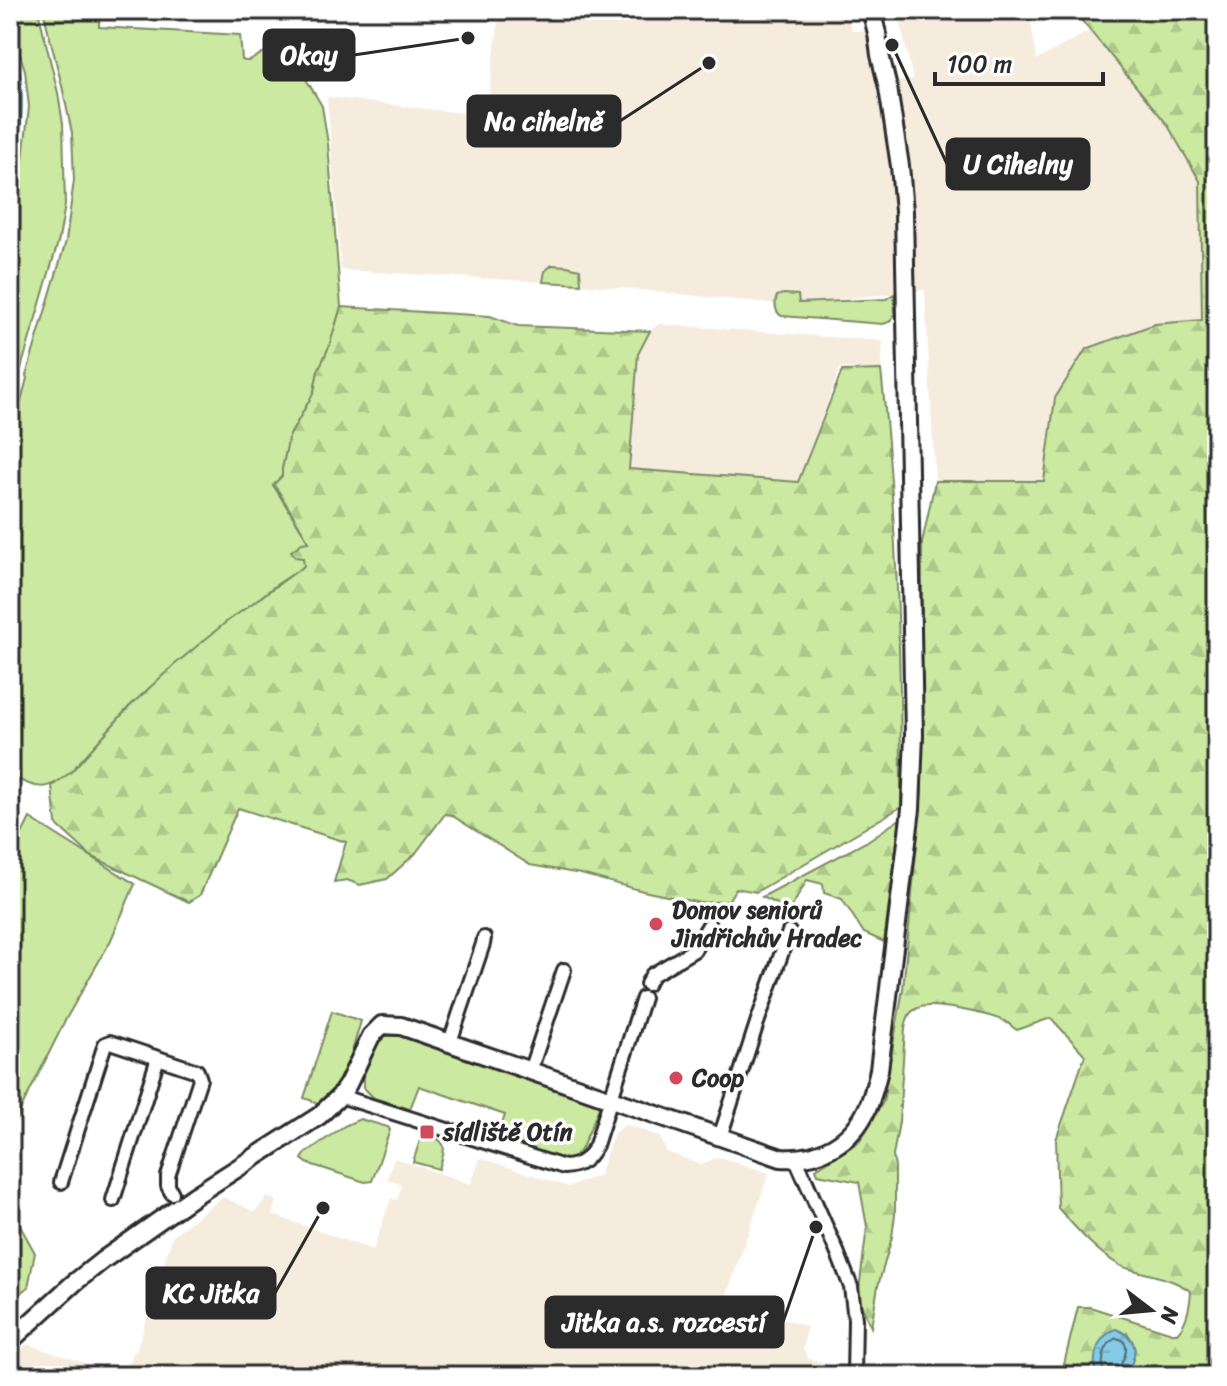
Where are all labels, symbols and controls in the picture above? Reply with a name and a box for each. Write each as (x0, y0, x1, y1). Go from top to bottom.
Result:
callout: Okay (264, 30, 354, 80)
text: Okay (280, 32, 338, 78)
scale bar (935, 36, 1103, 86)
text: 100 m (947, 43, 1012, 85)
callout: Na cihelně (468, 96, 620, 146)
text: Na cihelně (484, 98, 606, 144)
callout: U Cihelny (947, 139, 1089, 189)
text: U Cihelny (963, 141, 1073, 187)
place label: Domov seniorů Jindřichův Hradec (670, 889, 863, 959)
marker: Domov seniorů Jindřichův Hradec (647, 915, 665, 933)
place label: Coop (691, 1057, 744, 1099)
marker: Coop (667, 1069, 685, 1087)
place label: sídliště Otín (442, 1111, 573, 1153)
marker: sídliště Otín (418, 1123, 436, 1141)
callout: KC Jitka (147, 1268, 275, 1318)
text: KC Jitka (162, 1270, 260, 1316)
north arrow (1111, 1270, 1191, 1350)
callout: Jitka a.s. rozcestí (546, 1297, 783, 1347)
text: Jitka a.s. rozcestí (560, 1299, 770, 1345)
text: N (1149, 1302, 1191, 1329)

